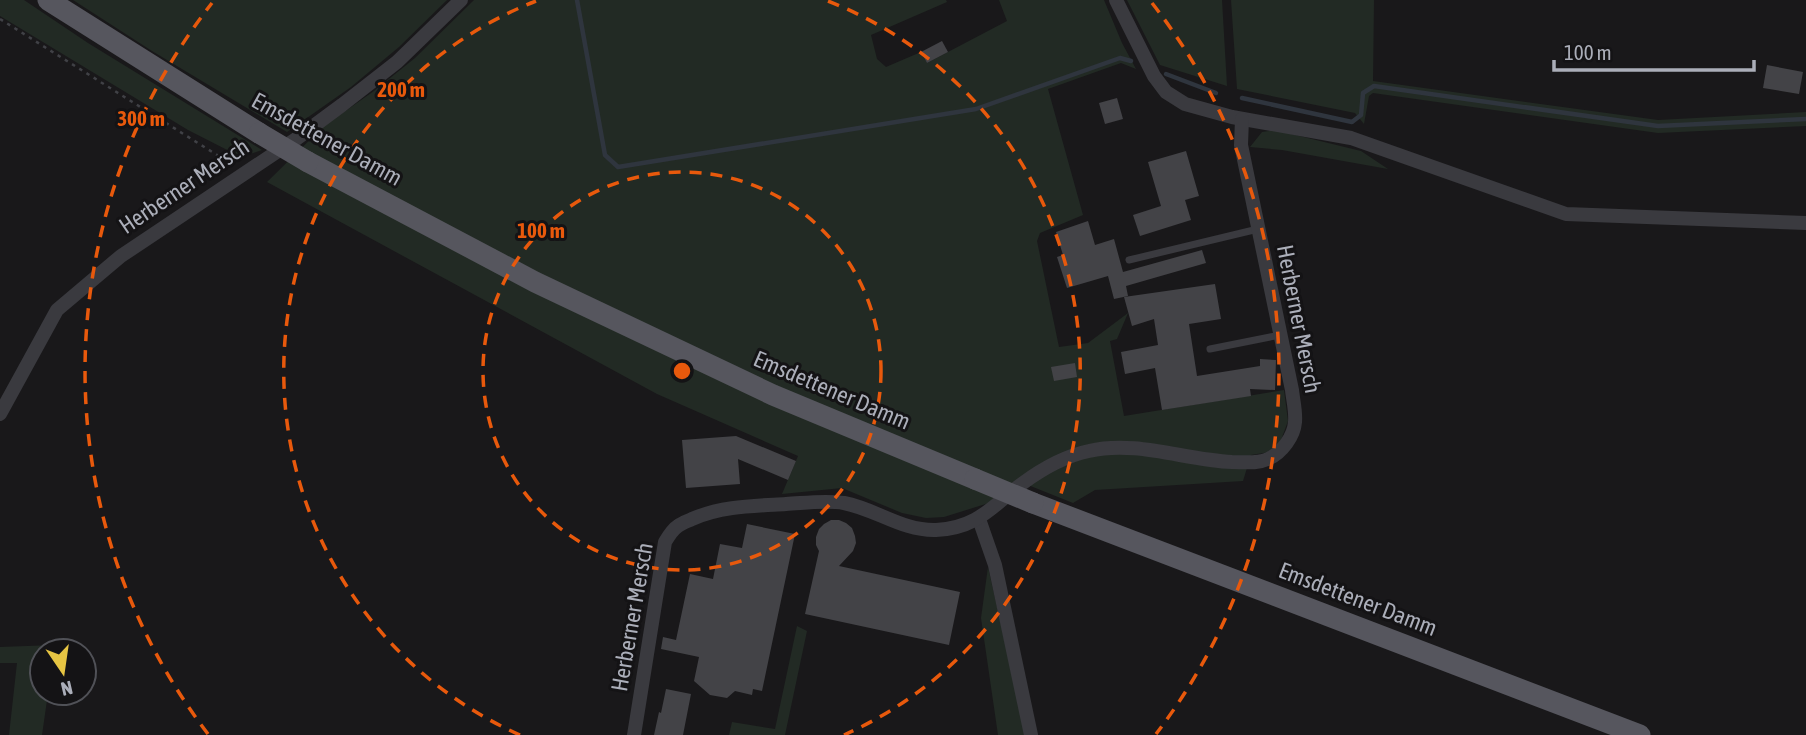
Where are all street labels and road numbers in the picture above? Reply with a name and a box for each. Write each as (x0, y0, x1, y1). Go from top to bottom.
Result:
street label: Emsdettener Damm (247, 87, 407, 191)
street label: Herberner Mersch (114, 133, 254, 239)
street label: Herberner Mersch (1272, 243, 1326, 395)
street label: Emsdettener Damm (750, 345, 914, 435)
street label: Herberner Mersch (606, 541, 658, 693)
street label: Emsdettener Damm (1275, 557, 1441, 641)

